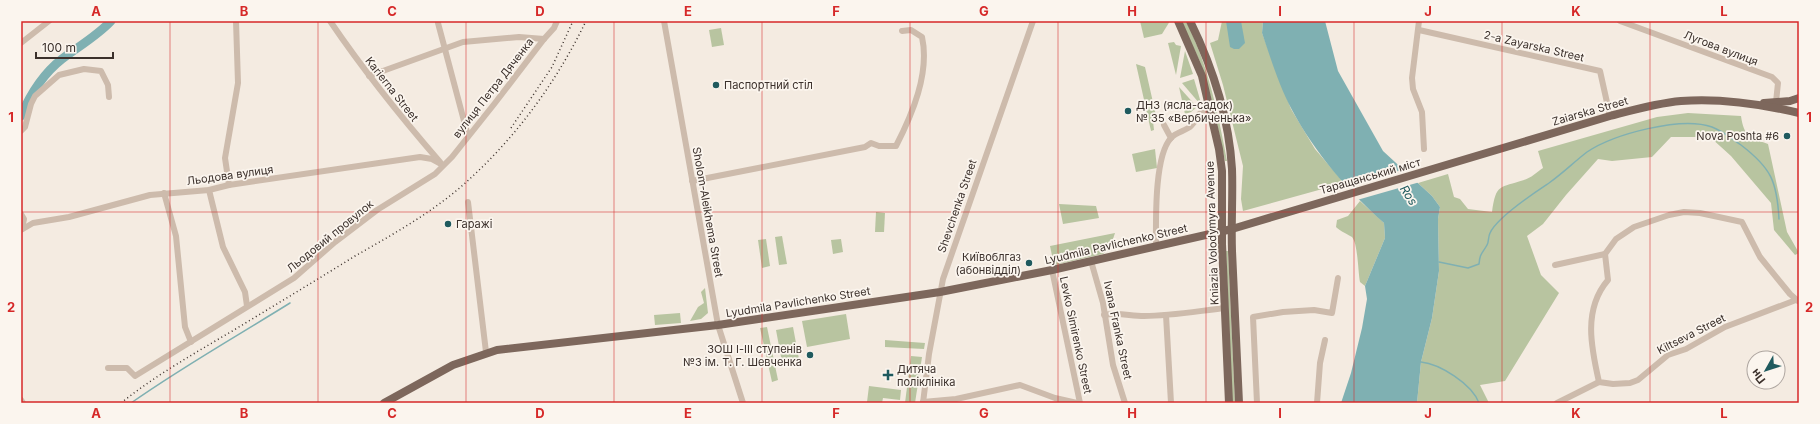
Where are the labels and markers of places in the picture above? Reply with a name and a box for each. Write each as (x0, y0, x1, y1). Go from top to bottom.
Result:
place label: Паспортний стіл (724, 78, 813, 92)
marker: Паспортний стіл (711, 80, 721, 90)
place label: ДНЗ (ясла-садок) № 35 «Вербиченька» (1136, 98, 1251, 125)
marker: ДНЗ (ясла-садок) № 35 «Вербиченька» (1123, 106, 1133, 116)
place label: Nova Poshta #6 (1696, 129, 1779, 143)
marker: Nova Poshta #6 (1782, 131, 1792, 141)
place label: Гаражі (456, 217, 492, 231)
marker: Гаражі (443, 219, 453, 229)
place label: Київоблгаз (абонвідділ) (955, 250, 1021, 277)
marker: Київоблгаз (абонвідділ) (1024, 258, 1034, 268)
place label: ЗОШ І-ІІІ ступенів №3 ім. Т. Г. Шевченка (683, 342, 802, 369)
marker: ЗОШ І-ІІІ ступенів №3 ім. Т. Г. Шевченка (805, 350, 815, 360)
place label: Дитяча поліклініка (897, 362, 955, 389)
marker: Дитяча поліклініка (882, 369, 894, 381)

